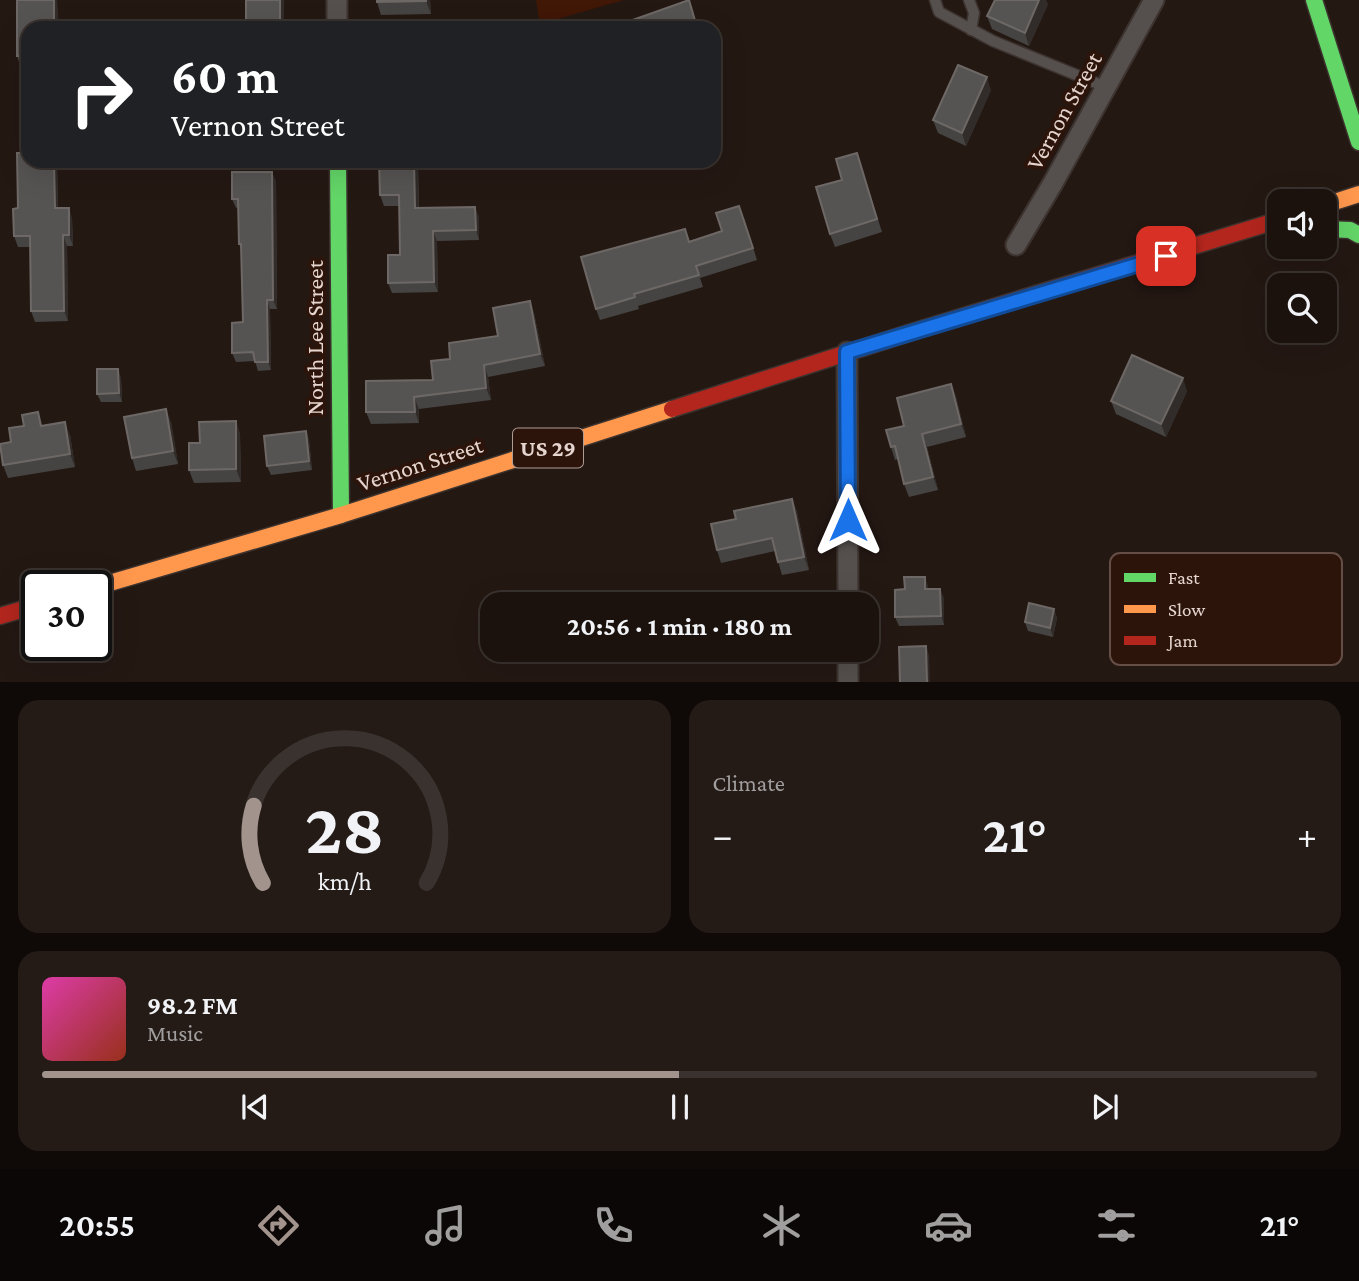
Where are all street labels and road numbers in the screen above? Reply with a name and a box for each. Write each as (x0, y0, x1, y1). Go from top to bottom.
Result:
street label: Vernon Street (1020, 46, 1107, 174)
street label: North Lee Street (301, 259, 328, 416)
road number: US 29 (513, 428, 583, 468)
street label: Vernon Street (354, 430, 487, 496)

